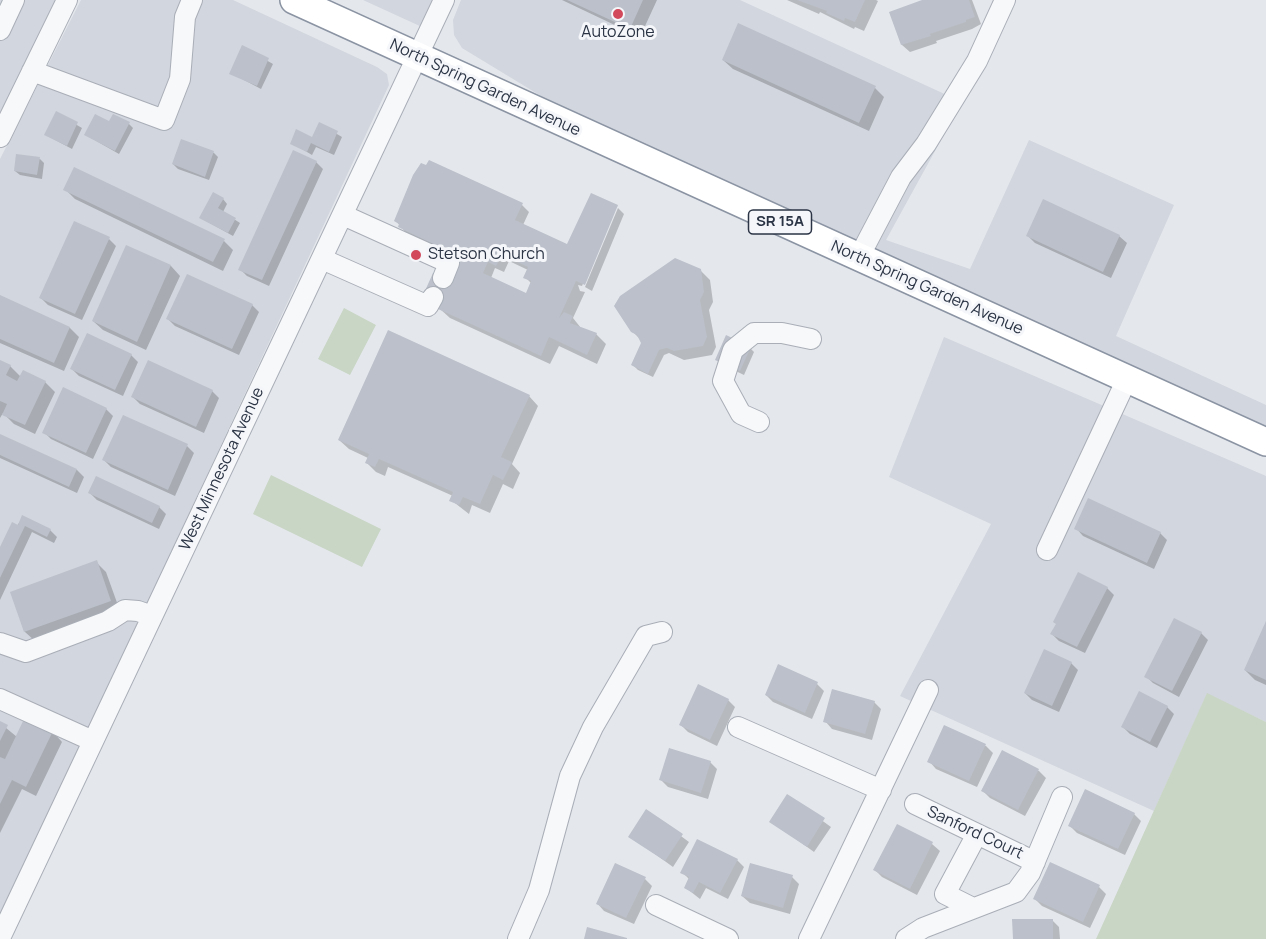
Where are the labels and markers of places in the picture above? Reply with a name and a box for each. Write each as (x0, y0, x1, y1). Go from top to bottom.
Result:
marker: AutoZone (611, 7, 625, 21)
place label: AutoZone (581, 23, 655, 43)
place label: Stetson Church (428, 245, 545, 265)
marker: Stetson Church (409, 248, 423, 262)

